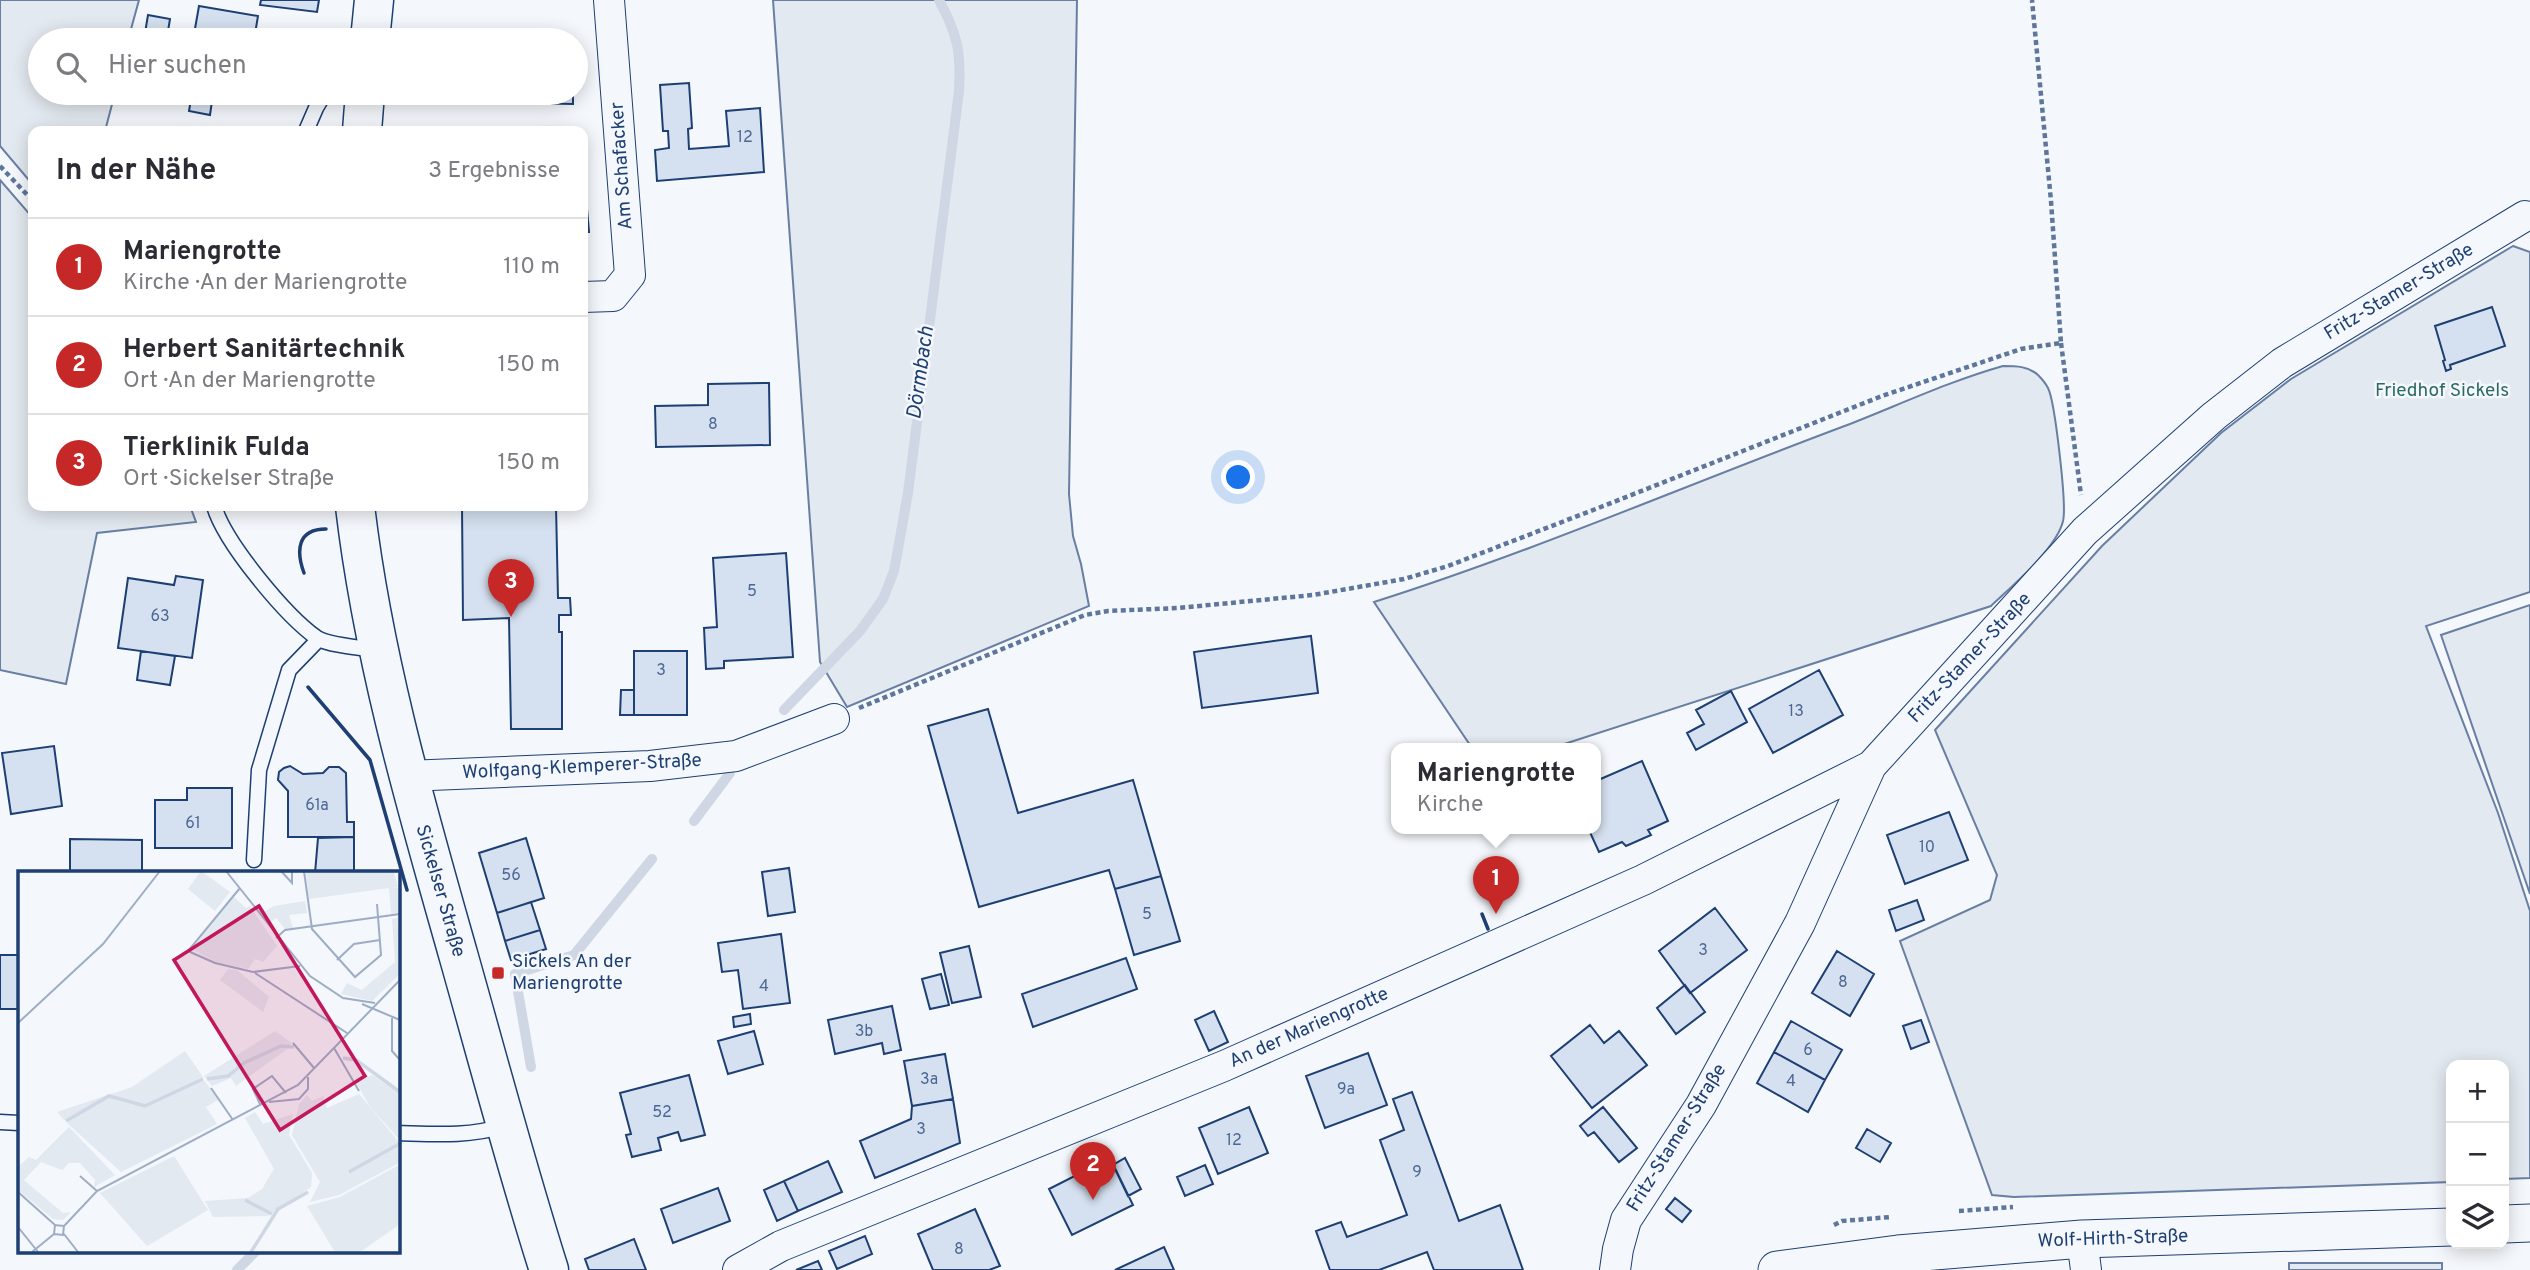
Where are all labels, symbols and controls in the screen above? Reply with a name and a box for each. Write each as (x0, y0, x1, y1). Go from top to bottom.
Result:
search box (28, 28, 588, 105)
icon: search (52, 48, 90, 86)
text: Hier suchen (108, 50, 247, 83)
street label: Am Schafacker (606, 101, 638, 231)
house number: 12 (737, 128, 753, 148)
text: In der Nähe (56, 153, 216, 190)
text: 3 Ergebnisse (428, 157, 560, 186)
text: Mariengrotte (123, 236, 282, 269)
street label: Fritz-Stamer-Straße (2320, 238, 2478, 346)
text: 1 (74, 253, 84, 282)
text: 110 m (503, 253, 560, 282)
text: Kirche · An der Mariengrotte (123, 269, 407, 298)
water label: Dörmbach (901, 324, 941, 421)
text: Herbert Sanitärtechnik (123, 334, 405, 367)
text: 2 (72, 351, 86, 380)
text: 150 m (498, 351, 560, 380)
text: Ort · An der Mariengrotte (123, 367, 376, 396)
park label: Friedhof Sickels (2375, 379, 2509, 403)
house number: 8 (708, 415, 718, 435)
text: Tierklinik Fulda (123, 432, 310, 465)
text: 3 (72, 449, 86, 478)
text: 150 m (498, 449, 560, 478)
your location (1221, 460, 1255, 494)
text: Ort · Sickelser Straße (123, 465, 334, 494)
pin: 3 (488, 559, 534, 617)
house number: 5 (747, 582, 757, 602)
street label: Fritz-Stamer-Straße (1903, 588, 2037, 728)
house number: 63 (150, 607, 170, 627)
house number: 3 (656, 661, 666, 681)
house number: 13 (1788, 702, 1804, 722)
popup (1391, 743, 1601, 834)
street label: Wolfgang-Klemperer-Straße (462, 749, 702, 785)
text: Mariengrotte (1417, 758, 1575, 791)
text: Kirche (1417, 791, 1483, 820)
house number: 61a (305, 796, 329, 816)
house number: 61 (185, 814, 201, 834)
street label: Sickelser Straße (410, 822, 470, 960)
house number: 10 (1919, 838, 1935, 858)
pin: 1 (1473, 856, 1519, 914)
house number: 56 (501, 866, 521, 886)
inset map (18, 871, 399, 1252)
house number: 5 (1142, 905, 1152, 925)
house number: 3 (1698, 941, 1708, 961)
place label: Sickels An der Mariengrotte (512, 950, 632, 996)
marker: Sickels An der Mariengrotte (490, 965, 506, 981)
house number: 8 (1838, 973, 1848, 993)
house number: 4 (759, 977, 769, 997)
street label: An der Mariengrotte (1226, 982, 1392, 1074)
house number: 3b (855, 1022, 873, 1042)
house number: 6 (1803, 1041, 1813, 1061)
street label: Fritz-Stamer-Straße (1622, 1060, 1732, 1216)
map controls (2446, 1060, 2509, 1249)
button: + (2446, 1060, 2509, 1123)
house number: 3a (920, 1070, 938, 1090)
house number: 4 (1786, 1072, 1796, 1092)
house number: 9a (1337, 1080, 1355, 1100)
house number: 52 (652, 1103, 672, 1123)
house number: 3 (916, 1120, 926, 1140)
button: − (2446, 1123, 2509, 1186)
house number: 12 (1226, 1131, 1242, 1151)
pin: 2 (1070, 1142, 1116, 1200)
house number: 9 (1412, 1163, 1422, 1183)
button: layers (2446, 1186, 2509, 1249)
street label: Wolf-Hirth-Straße (2037, 1224, 2189, 1254)
house number: 8 (954, 1240, 964, 1260)

